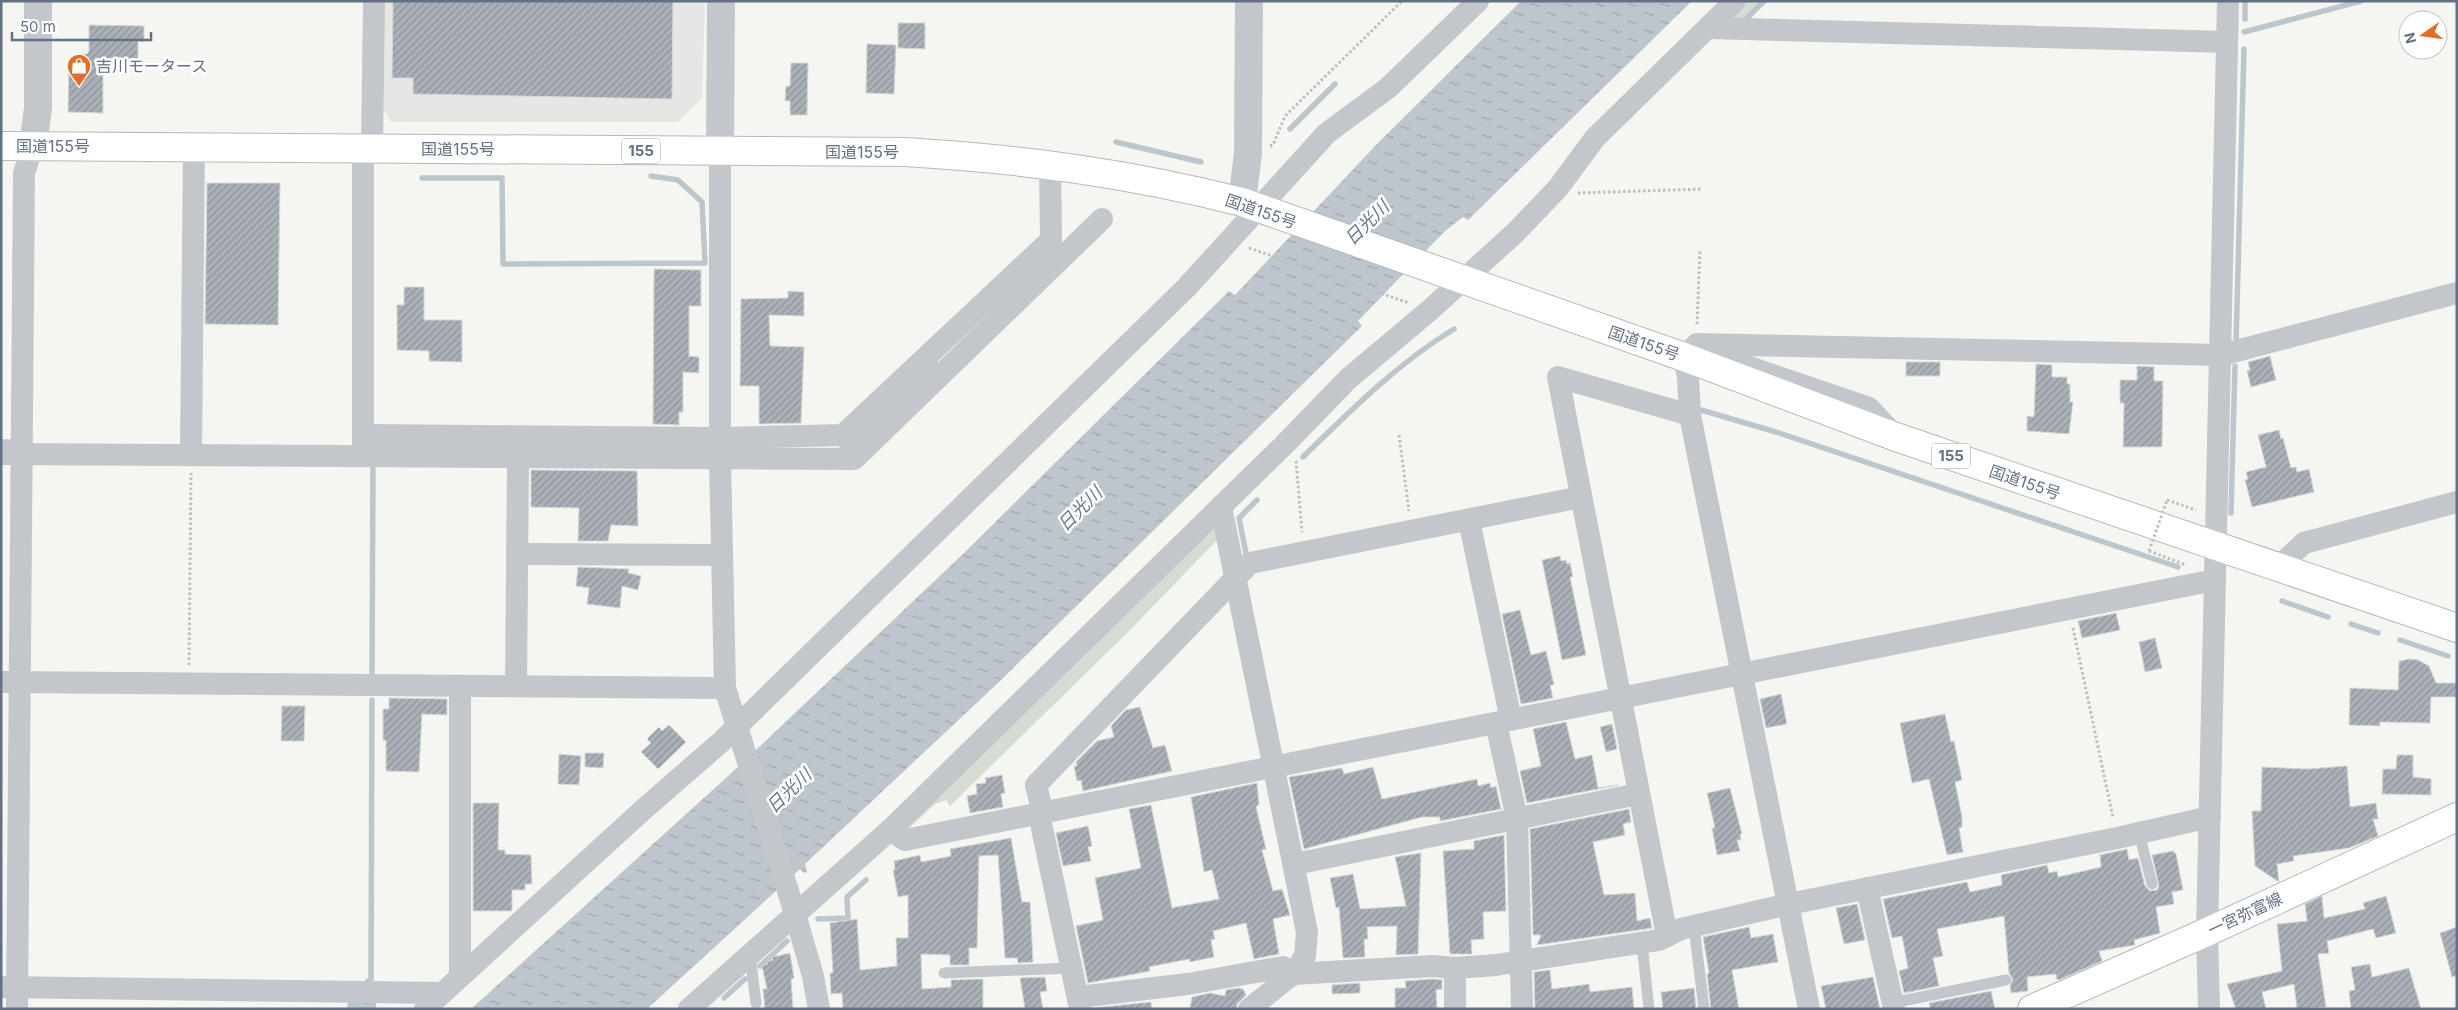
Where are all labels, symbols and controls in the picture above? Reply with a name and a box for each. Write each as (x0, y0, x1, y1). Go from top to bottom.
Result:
scale bar (12, 10, 151, 42)
north arrow (2398, 10, 2448, 60)
text: 50 m (20, 17, 56, 36)
text: N (2400, 31, 2419, 45)
shop icon: 吉川モータース (66, 53, 92, 87)
place label: 吉川モータース (96, 56, 207, 76)
street label: 国道155号 (16, 136, 90, 156)
road number: 155 (622, 138, 660, 164)
street label: 国道155号 (421, 139, 495, 159)
street label: 国道155号 (825, 142, 899, 162)
street label: 国道155号 (1223, 190, 1299, 232)
water label: 日光川 (1340, 195, 1395, 249)
street label: 国道155号 (1606, 322, 1682, 364)
road number: 155 (1932, 444, 1970, 468)
street label: 国道155号 (1987, 461, 2063, 503)
water label: 日光川 (1053, 481, 1108, 535)
water label: 日光川 (762, 763, 817, 817)
street label: 一宮弥富線 (2205, 888, 2285, 940)

